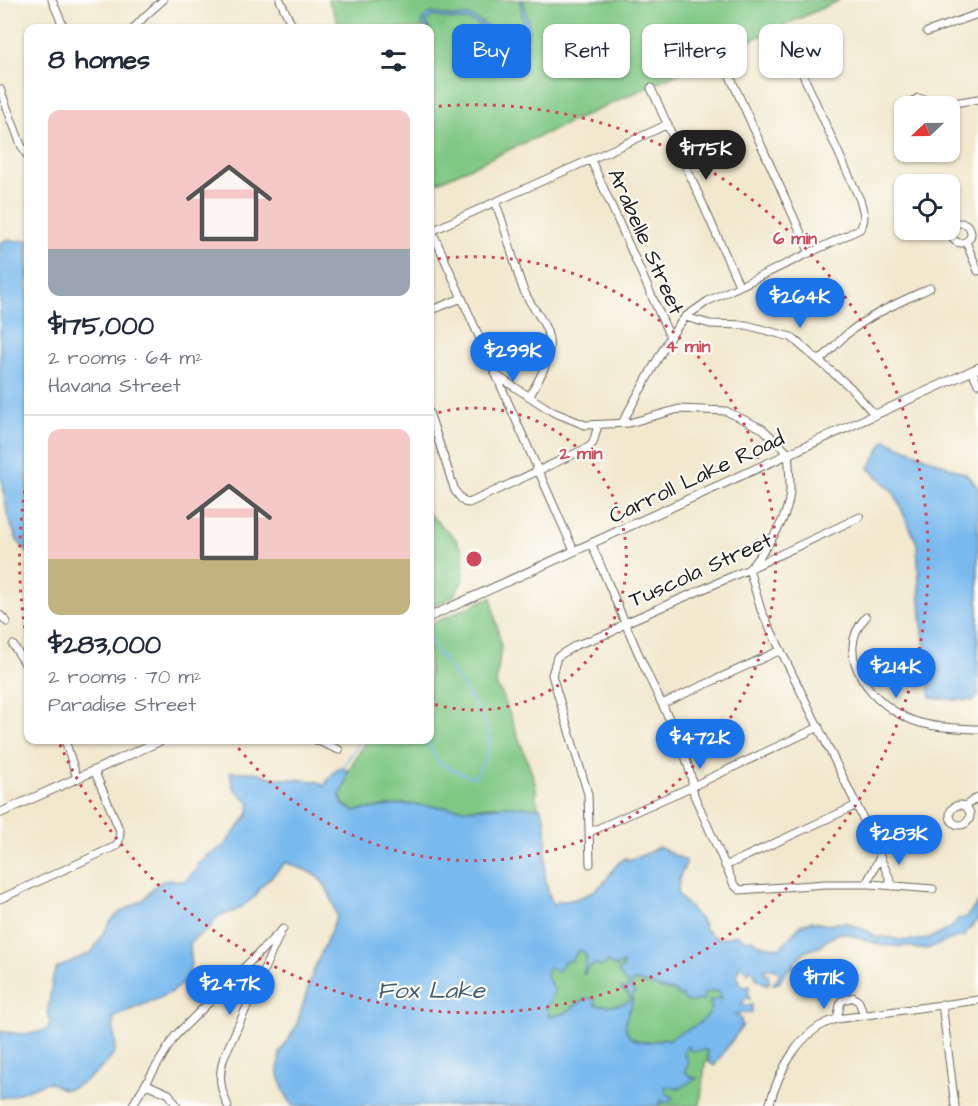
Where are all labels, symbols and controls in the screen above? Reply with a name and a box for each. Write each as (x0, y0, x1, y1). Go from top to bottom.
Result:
chip: Buy (452, 24, 531, 78)
chip: Rent (543, 24, 630, 78)
chip: Filters (642, 24, 747, 78)
chip: New (759, 24, 843, 78)
text: 8 homes (48, 42, 150, 78)
icon: filters (377, 44, 410, 77)
north arrow (894, 96, 960, 162)
map controls (894, 96, 960, 240)
pin: $175K (664, 130, 748, 181)
text: $175K (680, 135, 732, 163)
icon: home (175, 149, 283, 257)
street label: Arabelle Street (600, 164, 692, 320)
button: locate (894, 174, 960, 240)
text: 6 min (773, 226, 817, 251)
pin: $264K (758, 278, 842, 329)
text: $264K (770, 283, 830, 311)
text: $175,000 (48, 308, 154, 344)
pin: $299K (471, 332, 555, 383)
text: 4 min (665, 334, 711, 359)
text: $299K (484, 337, 542, 365)
text: 2 rooms · 64 m² (48, 344, 203, 372)
text: Havana Street (48, 372, 181, 400)
street label: Carroll Lake Road (604, 423, 789, 532)
text: 2 min (558, 441, 603, 466)
icon: home (175, 468, 283, 576)
street label: Tuscola Street (624, 525, 777, 616)
centre of rings (464, 549, 484, 569)
text: $283,000 (48, 627, 161, 663)
pin: $214K (854, 648, 938, 699)
text: $214K (871, 653, 921, 681)
text: 2 rooms · 70 m² (48, 663, 201, 691)
text: Paradise Street (48, 691, 196, 719)
pin: $472K (658, 719, 742, 770)
text: $472K (670, 724, 730, 752)
pin: $283K (857, 815, 941, 866)
text: $283K (870, 820, 928, 848)
pin: $171K (782, 959, 866, 1010)
text: $171K (804, 964, 844, 992)
pin: $247K (188, 965, 272, 1016)
text: $247K (200, 970, 260, 998)
water label: Fox Lake (377, 974, 486, 1008)

